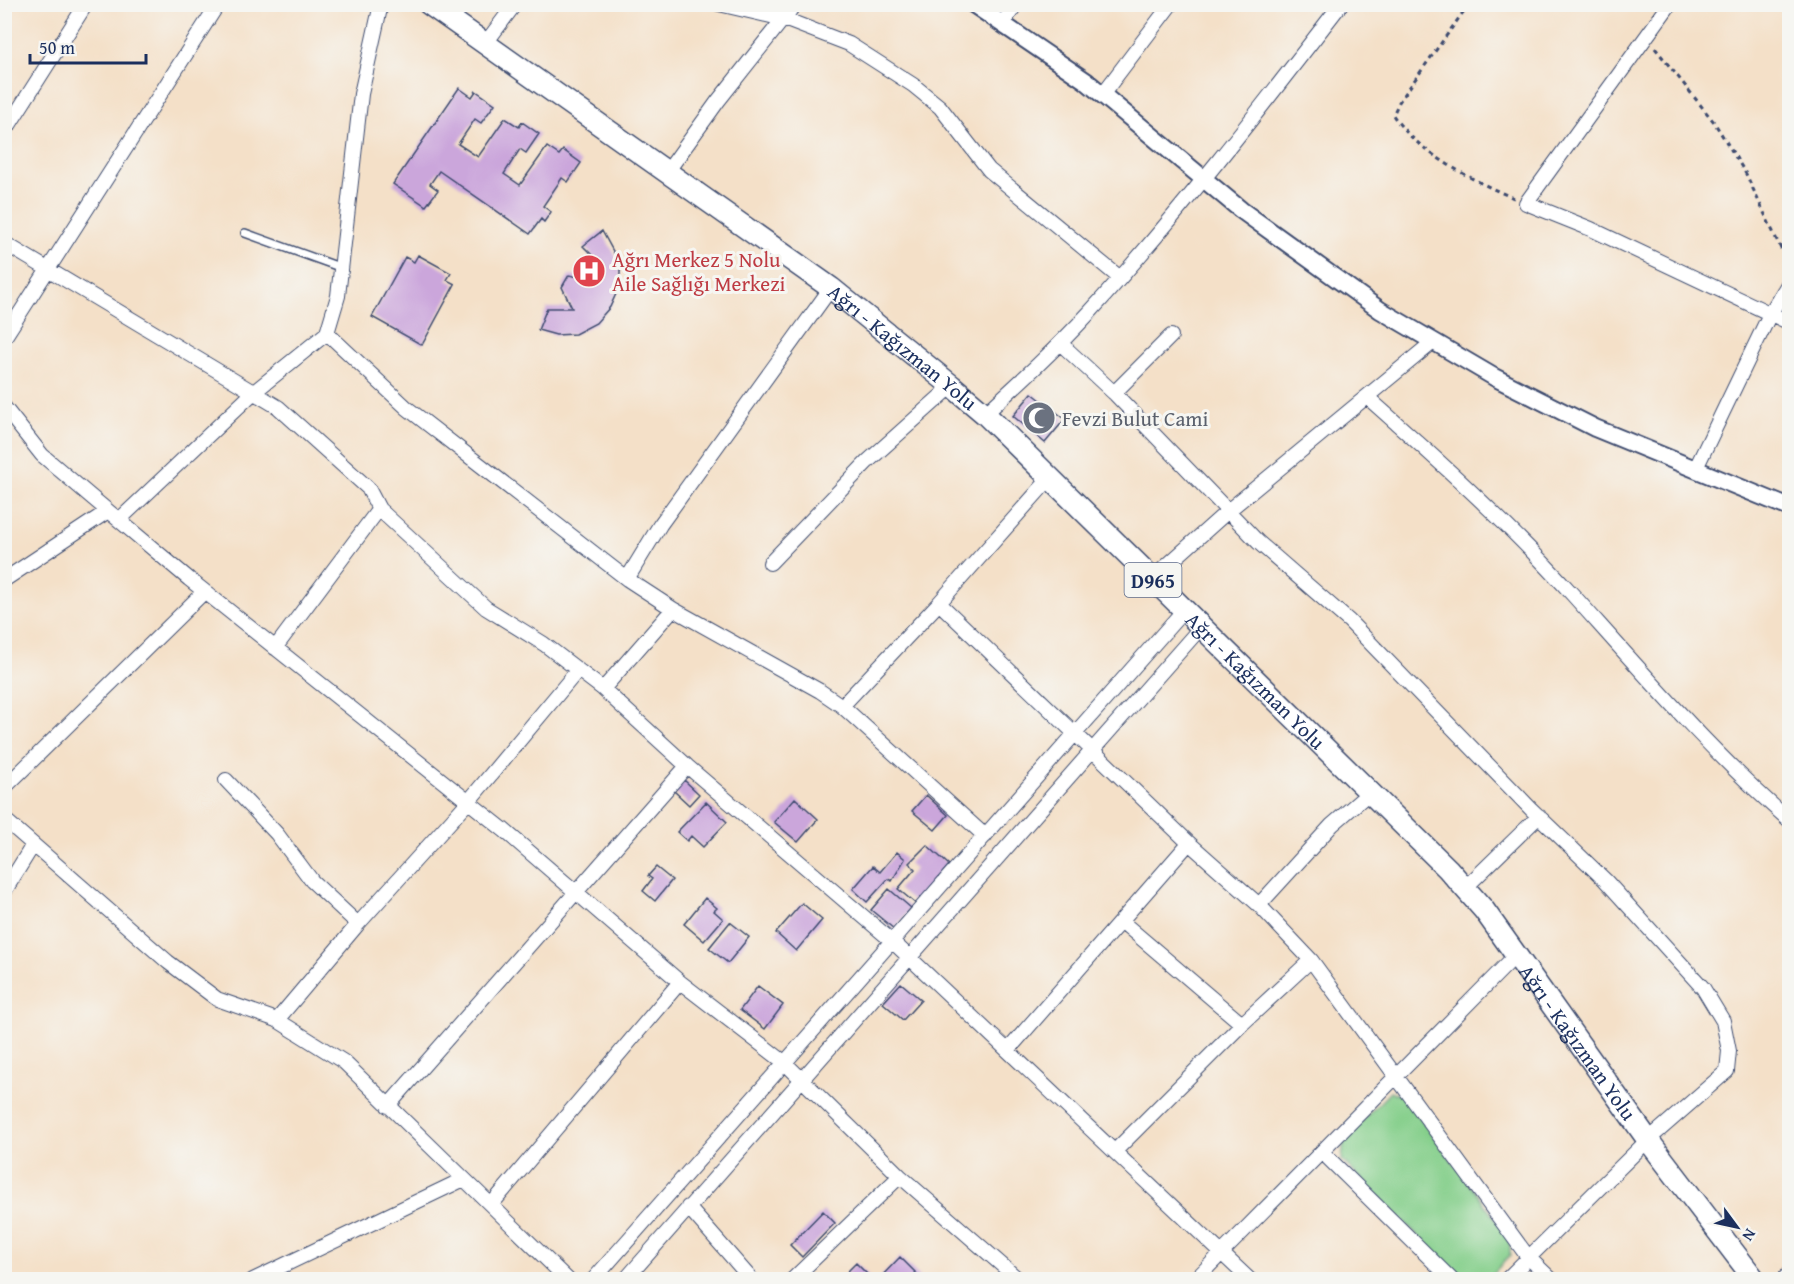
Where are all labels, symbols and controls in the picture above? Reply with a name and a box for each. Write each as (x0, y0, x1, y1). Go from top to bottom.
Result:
scale bar (30, 27, 146, 65)
text: 50 m (39, 34, 75, 61)
place label: Ağrı Merkez 5 Nolu Aile Sağlığı Merkezi (612, 244, 785, 299)
hospital icon: Ağrı Merkez 5 Nolu Aile Sağlığı Merkezi (571, 253, 607, 289)
street label: Ağrı - Kağızman Yolu (821, 276, 985, 417)
mosque icon: Fevzi Bulut Cami (1021, 400, 1057, 436)
place label: Fevzi Bulut Cami (1062, 403, 1208, 434)
road number: D965 (1124, 563, 1182, 597)
street label: Ağrı - Kağızman Yolu (1179, 604, 1333, 757)
street label: Ağrı - Kağızman Yolu (1512, 958, 1645, 1127)
north arrow (1707, 1197, 1767, 1257)
text: N (1736, 1224, 1763, 1246)

